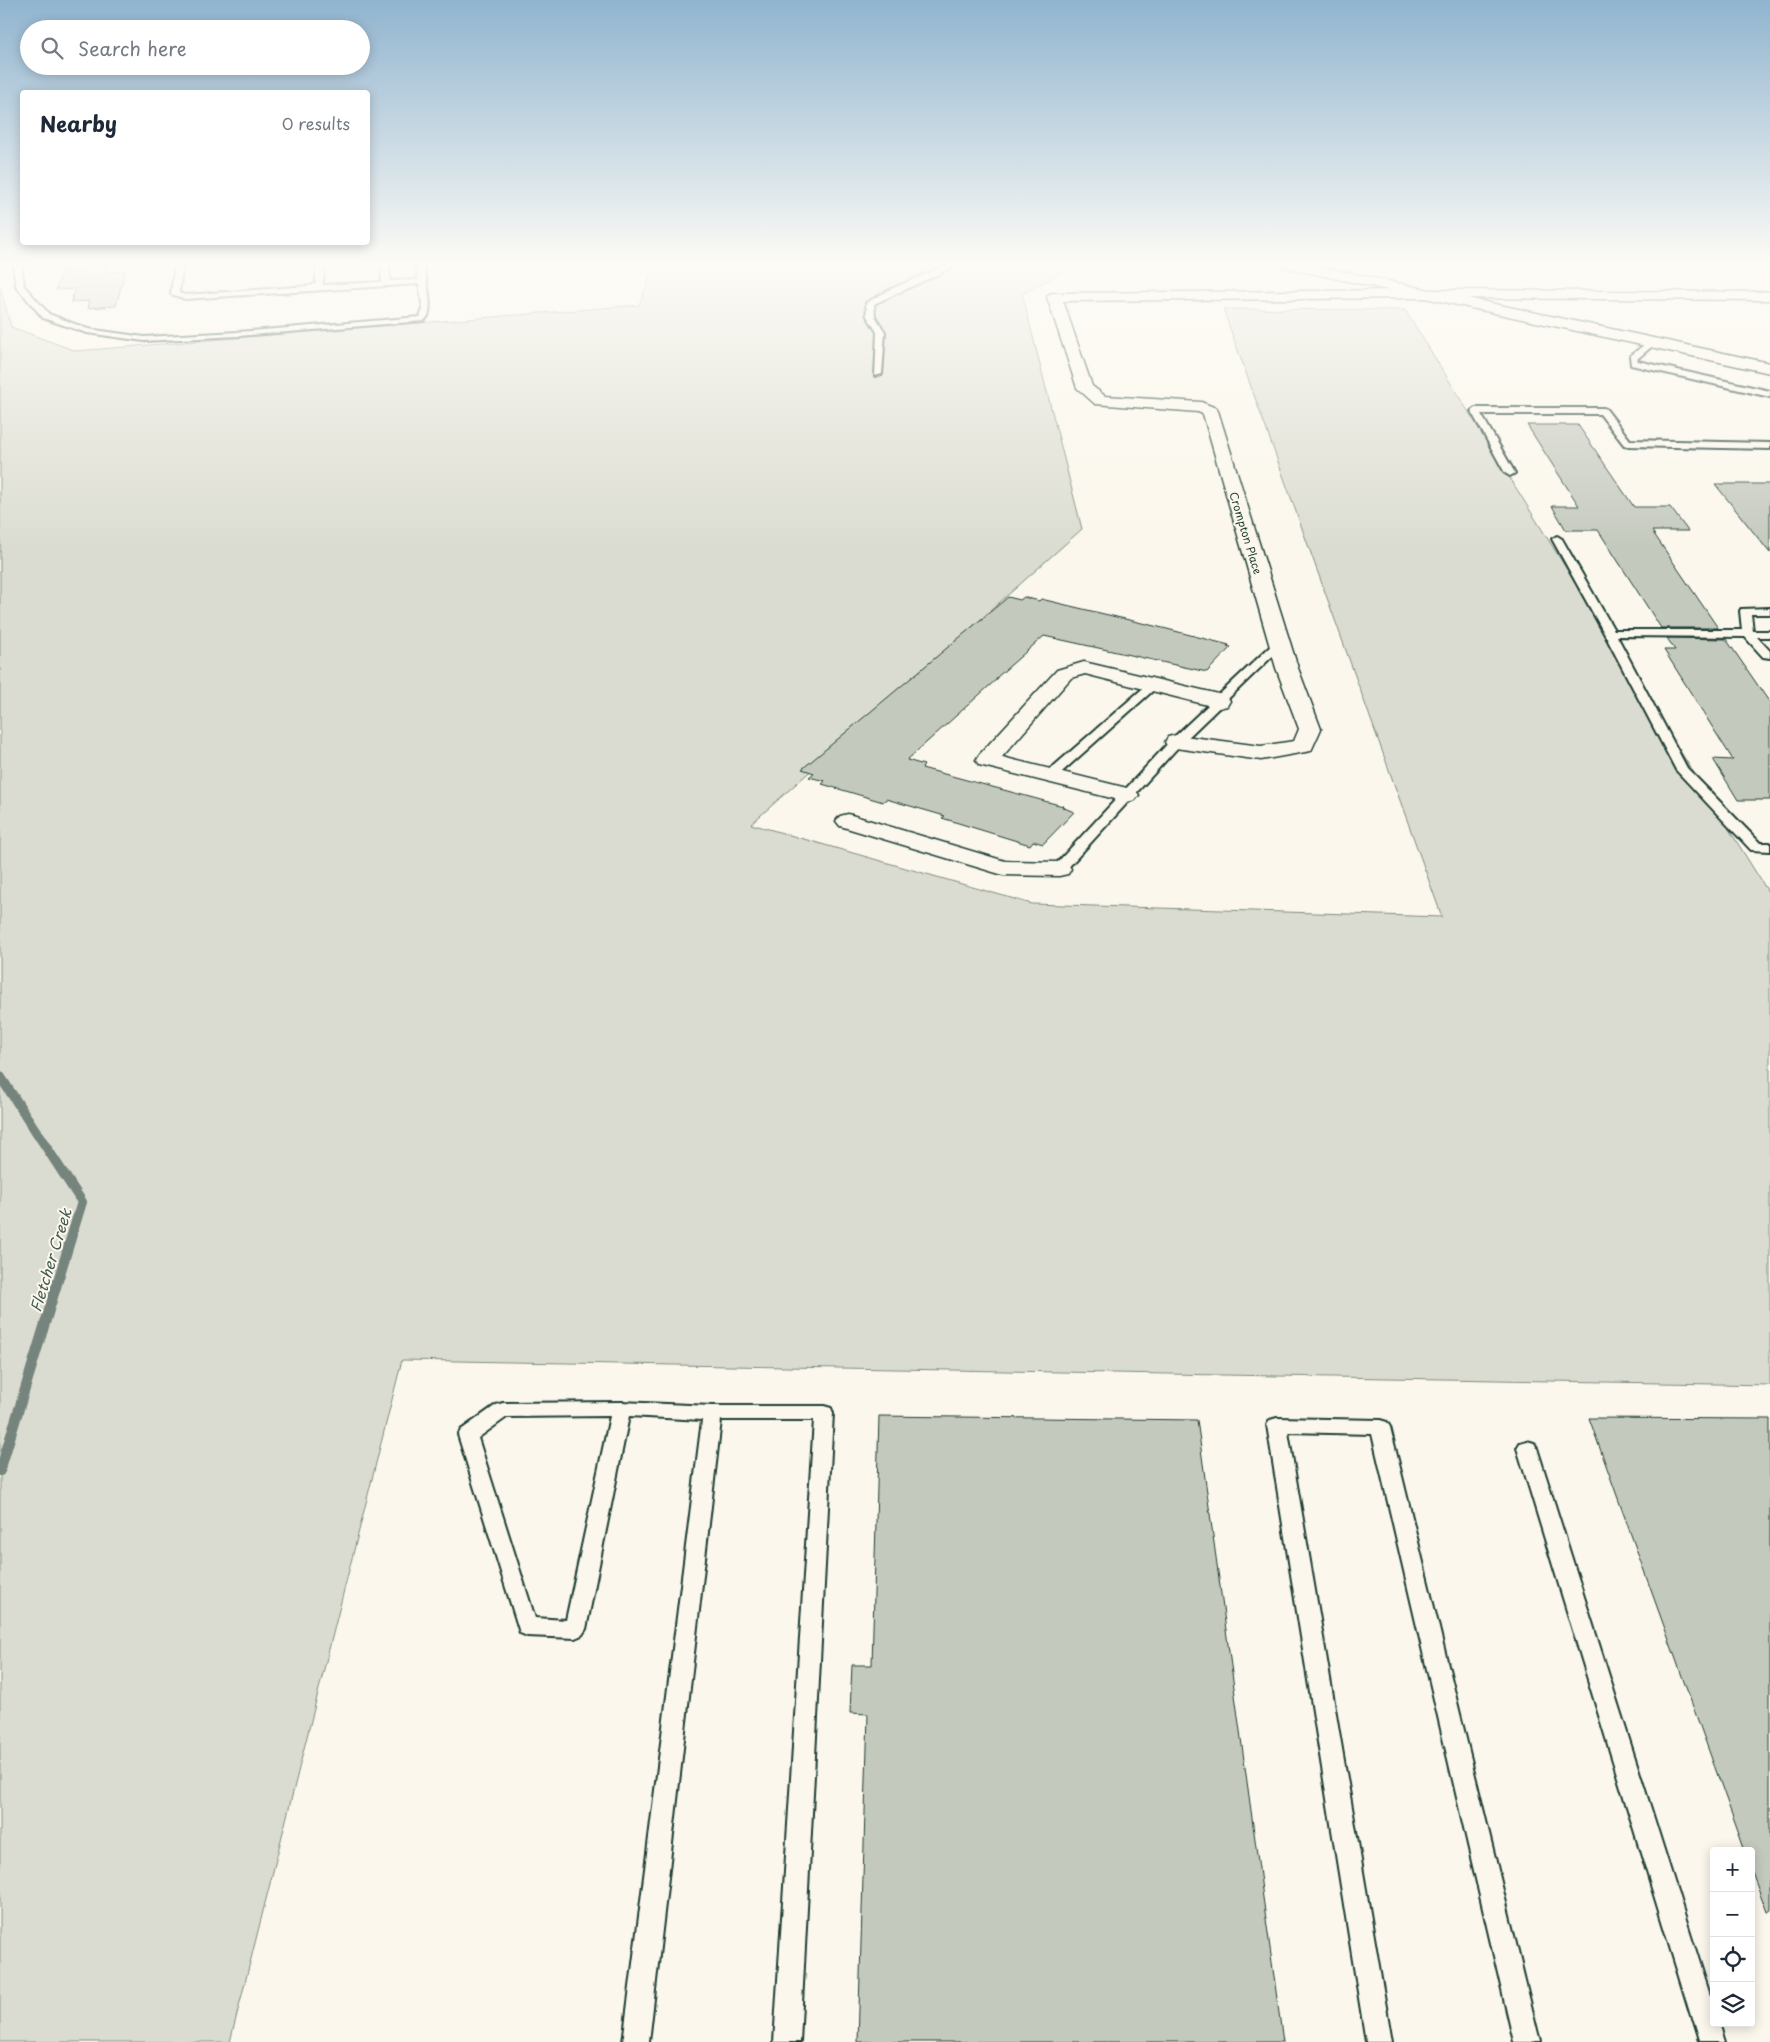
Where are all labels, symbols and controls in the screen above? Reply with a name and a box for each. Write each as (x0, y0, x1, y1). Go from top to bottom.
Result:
search box (20, 20, 370, 75)
icon: search (38, 34, 66, 62)
text: Search here (78, 34, 187, 62)
text: Nearby (40, 107, 117, 139)
text: 0 results (282, 111, 350, 135)
street label: Crompton Place (1225, 490, 1267, 576)
water label: Fletcher Creek (23, 1205, 77, 1314)
map controls (1710, 1847, 1755, 2027)
button: + (1710, 1847, 1755, 1892)
button: − (1710, 1892, 1755, 1937)
button: locate (1710, 1937, 1755, 1982)
button: layers (1710, 1982, 1755, 2027)

